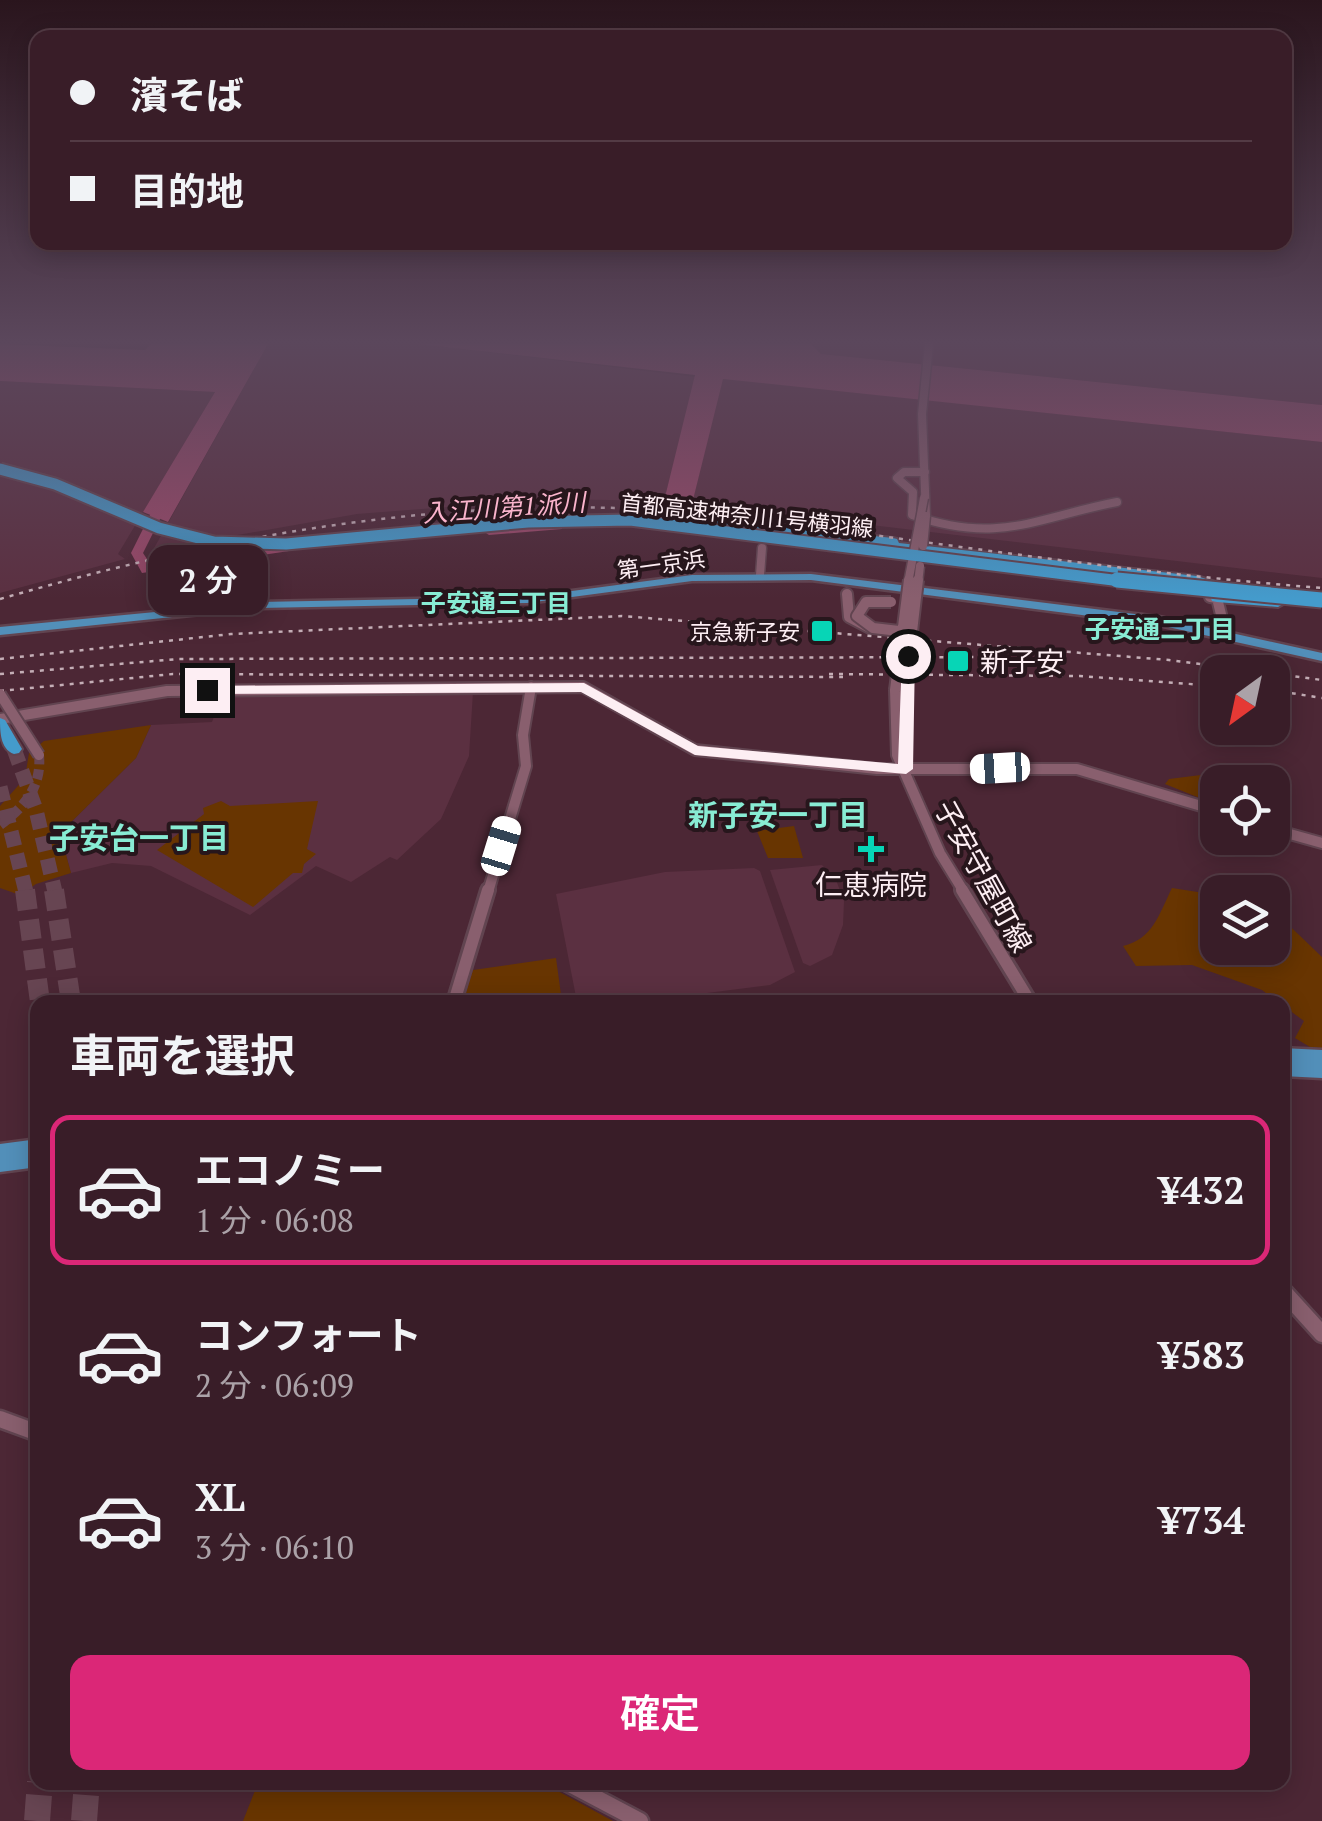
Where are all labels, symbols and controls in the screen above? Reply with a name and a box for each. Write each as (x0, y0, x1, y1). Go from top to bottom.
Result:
text: 濱そば (130, 70, 244, 120)
text: 目的地 (130, 166, 244, 216)
water label: 入江川第1派川 (421, 485, 589, 529)
street label: 首都高速神奈川1号横羽線 (619, 487, 875, 543)
street label: 第一京浜 (615, 544, 707, 584)
callout: 2 分 (147, 545, 267, 615)
text: 2 分 (179, 559, 237, 601)
district label: 子安通三丁目 (421, 586, 571, 619)
district label: 子安通二丁目 (1085, 612, 1235, 645)
place label: 京急新子安 (690, 617, 800, 646)
marker: 京急新子安 (809, 618, 835, 644)
route start (886, 634, 931, 679)
place label: 新子安 (980, 643, 1064, 680)
marker: 新子安 (945, 648, 971, 674)
north arrow (1200, 655, 1290, 745)
map controls (1200, 655, 1290, 965)
route end (185, 668, 230, 713)
car (969, 751, 1031, 785)
button: locate (1200, 765, 1290, 855)
street label: 子安守屋町線 (927, 794, 1041, 958)
district label: 新子安一丁目 (688, 795, 868, 835)
car (478, 813, 524, 879)
district label: 子安台一丁目 (49, 818, 229, 858)
marker: 仁恵病院 (858, 836, 884, 862)
place label: 仁恵病院 (815, 866, 927, 903)
button: layers (1200, 875, 1290, 965)
text: 車両を選択 (70, 1025, 295, 1085)
icon: car (75, 1145, 165, 1235)
text: エコノミー (195, 1145, 385, 1195)
text: ¥432 (1159, 1165, 1245, 1215)
text: 1 分 · 06:08 (195, 1199, 354, 1241)
icon: car (75, 1310, 165, 1400)
text: コンフォート (195, 1310, 422, 1360)
text: ¥583 (1159, 1330, 1245, 1380)
text: 2 分 · 06:09 (195, 1364, 354, 1406)
text: XL (195, 1472, 245, 1522)
icon: car (75, 1475, 165, 1565)
text: ¥734 (1159, 1495, 1245, 1545)
text: 3 分 · 06:10 (195, 1526, 354, 1568)
button: 確定 (70, 1655, 1250, 1770)

